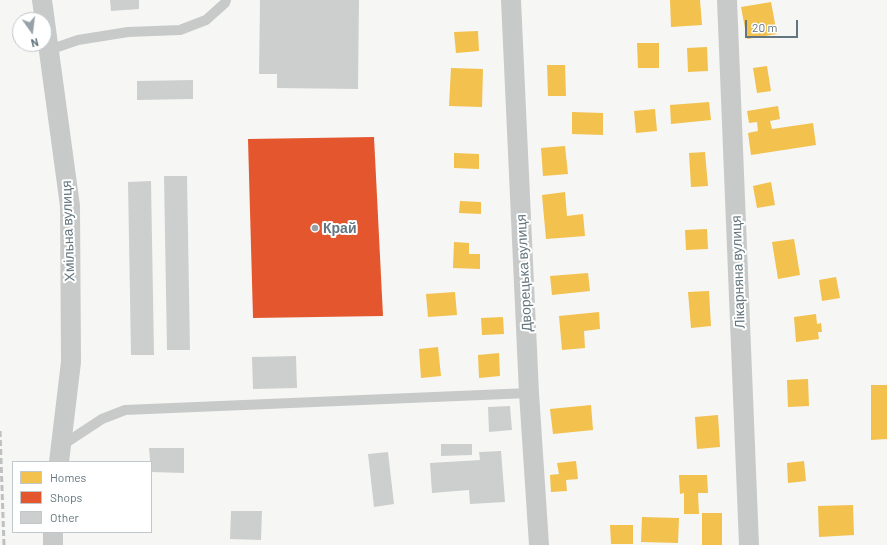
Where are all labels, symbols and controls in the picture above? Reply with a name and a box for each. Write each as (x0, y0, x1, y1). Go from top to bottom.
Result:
north arrow (12, 12, 52, 52)
scale bar (747, 12, 800, 38)
text: 20 m (752, 20, 778, 34)
text: N (30, 36, 40, 50)
street label: Хмільна вулиця (58, 180, 78, 282)
street label: Дворецька вулиця (513, 214, 535, 332)
street label: Лікарняна вулиця (728, 215, 748, 329)
place label: Край (323, 220, 356, 236)
marker: Край (310, 223, 320, 233)
legend (12, 461, 152, 533)
text: Homes (50, 470, 86, 484)
text: Shops (50, 490, 82, 504)
text: Other (50, 510, 79, 524)

